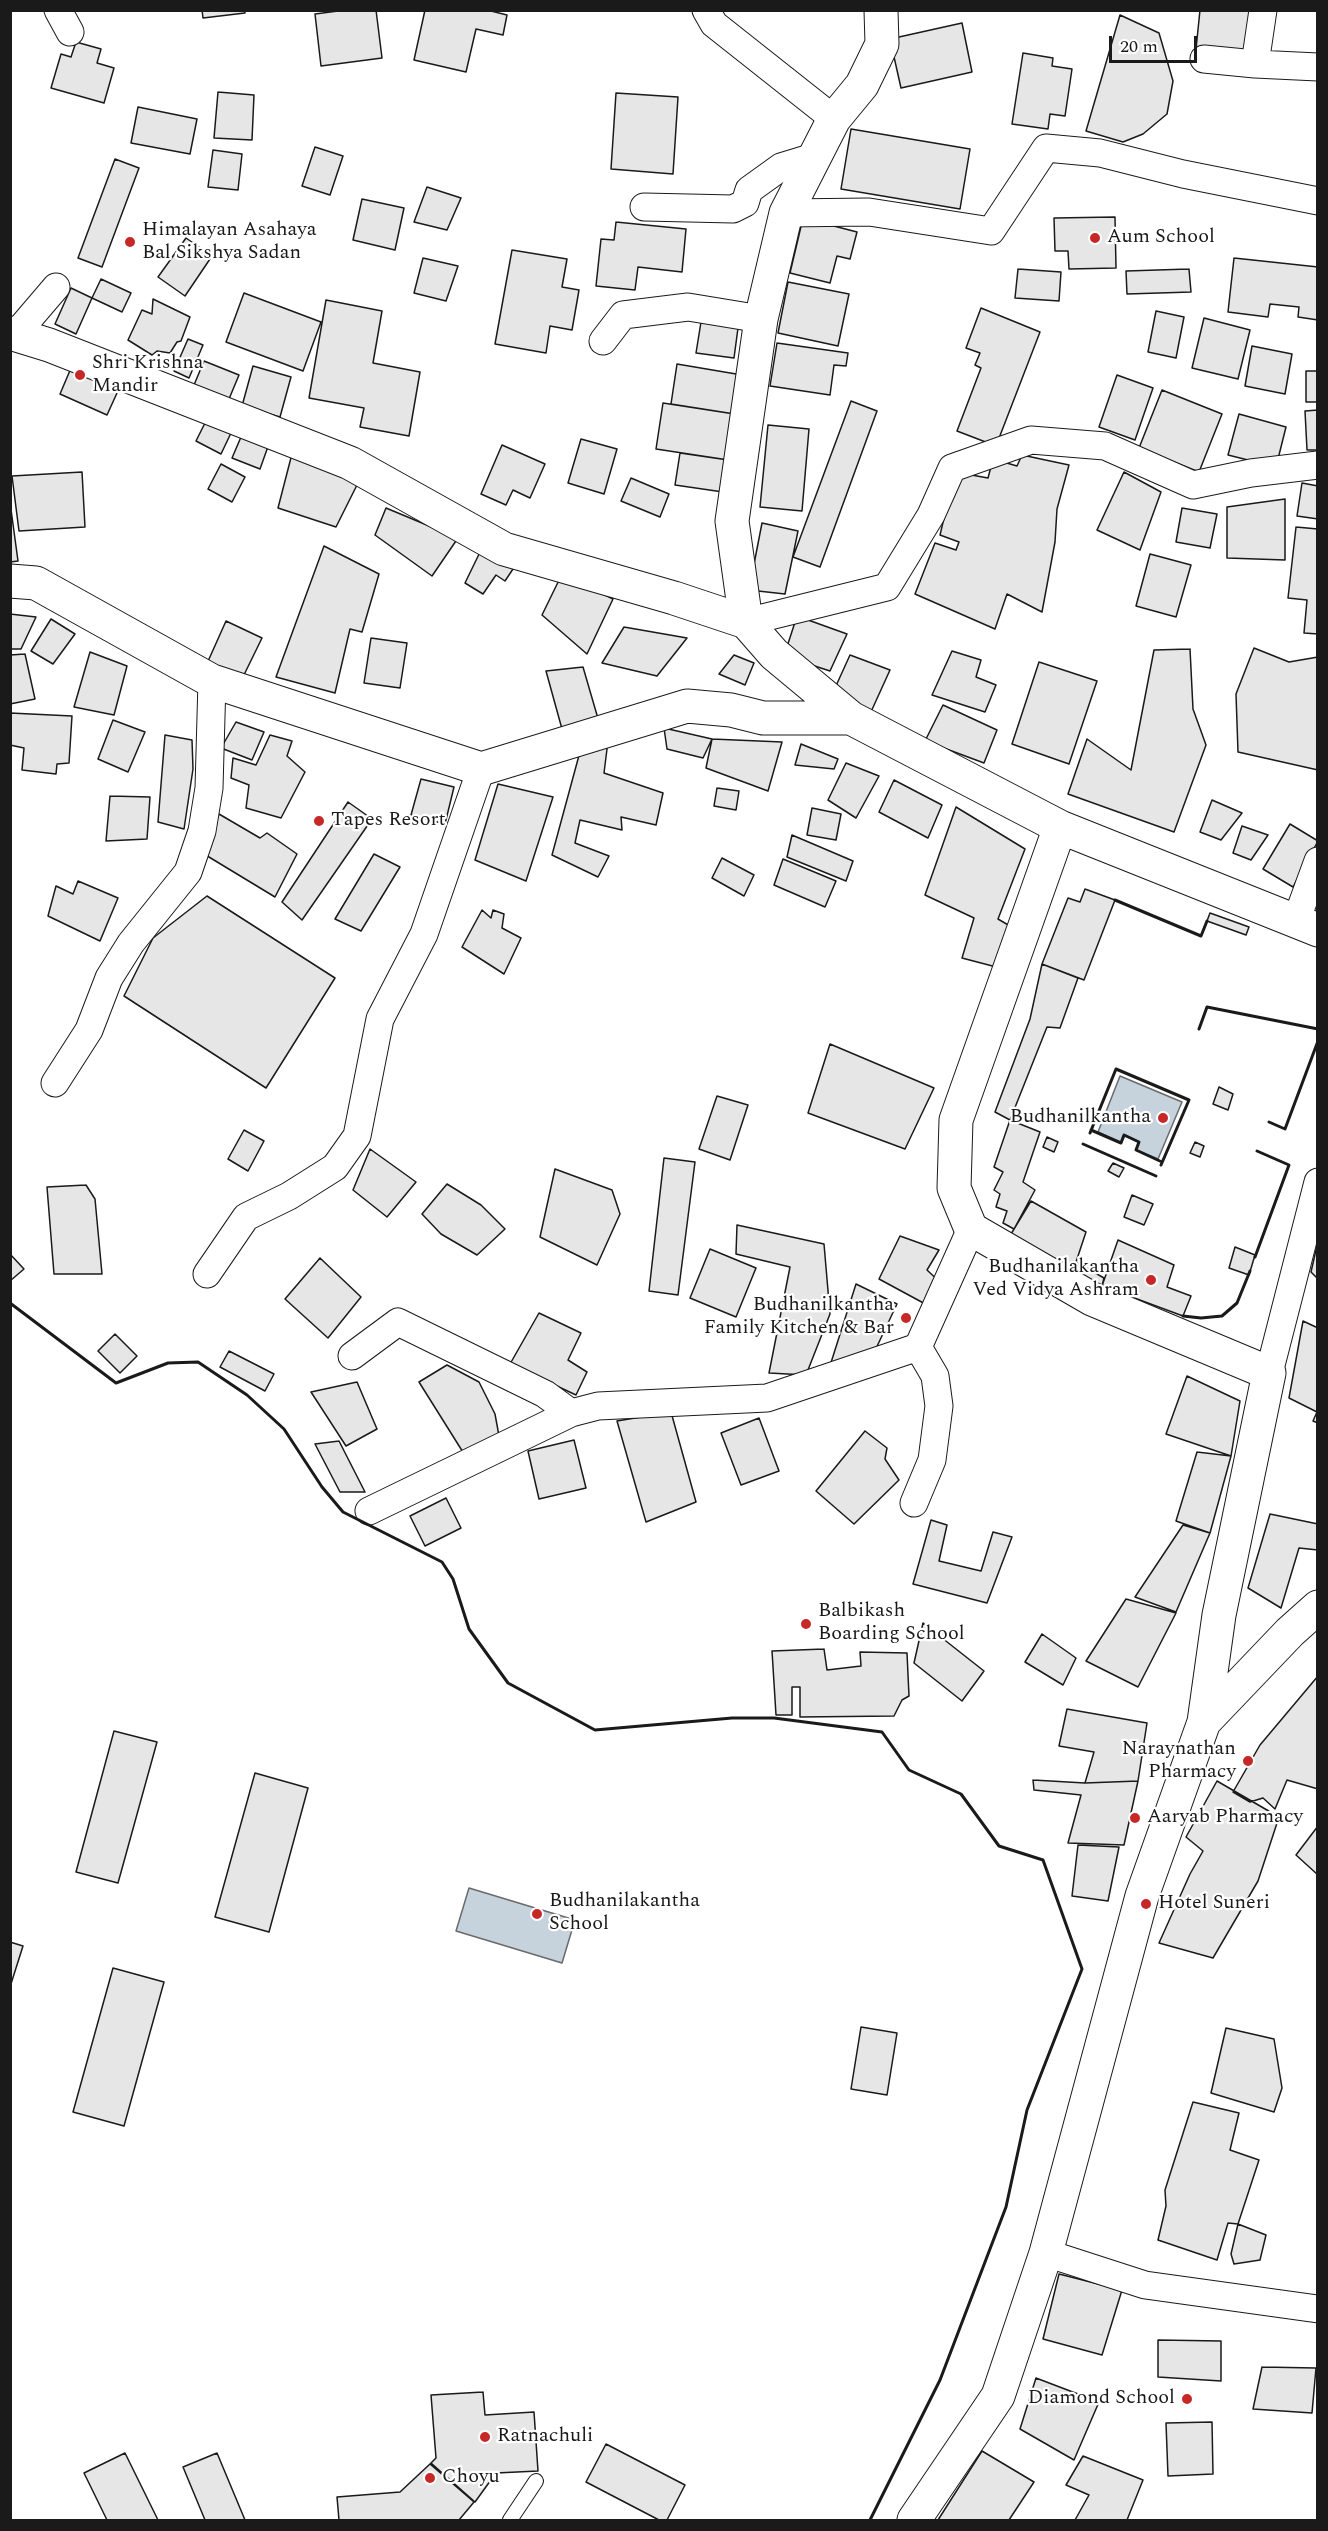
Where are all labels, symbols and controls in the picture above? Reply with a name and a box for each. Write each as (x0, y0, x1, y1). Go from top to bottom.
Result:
scale bar (1112, 24, 1200, 62)
text: 20 m (1120, 33, 1158, 60)
place label: Himalayan Asahaya Bal Sikshya Sadan (142, 219, 317, 266)
place label: Aum School (1107, 226, 1215, 250)
marker: Aum School (1088, 231, 1102, 245)
marker: Himalayan Asahaya Bal Sikshya Sadan (123, 235, 137, 249)
place label: Shri Krishna Mandir (92, 352, 204, 399)
marker: Shri Krishna Mandir (73, 368, 87, 382)
place label: Tapes Resort (331, 809, 446, 833)
marker: Tapes Resort (312, 814, 326, 828)
place label: Budhanilkantha (1010, 1106, 1151, 1130)
marker: Budhanilkantha (1156, 1111, 1170, 1125)
place label: Budhanilakantha Ved Vidya Ashram (973, 1256, 1139, 1303)
marker: Budhanilakantha Ved Vidya Ashram (1144, 1273, 1158, 1287)
place label: Budhanilkantha Family Kitchen & Bar (704, 1294, 894, 1341)
marker: Budhanilkantha Family Kitchen & Bar (899, 1311, 913, 1325)
place label: Balbikash Boarding School (818, 1600, 965, 1647)
marker: Balbikash Boarding School (799, 1617, 813, 1631)
place label: Naraynathan Pharmacy (1122, 1738, 1236, 1785)
marker: Naraynathan Pharmacy (1241, 1754, 1255, 1768)
place label: Aaryab Pharmacy (1147, 1806, 1303, 1830)
marker: Aaryab Pharmacy (1128, 1811, 1142, 1825)
place label: Budhanilakantha School (549, 1890, 700, 1937)
place label: Hotel Suneri (1158, 1892, 1270, 1916)
marker: Hotel Suneri (1139, 1897, 1153, 1911)
marker: Budhanilakantha School (530, 1907, 544, 1921)
place label: Diamond School (1028, 2387, 1175, 2411)
marker: Diamond School (1180, 2392, 1194, 2406)
place label: Ratnachuli (497, 2425, 593, 2449)
marker: Ratnachuli (478, 2430, 492, 2444)
place label: Choyu (442, 2466, 500, 2490)
marker: Choyu (423, 2471, 437, 2485)

